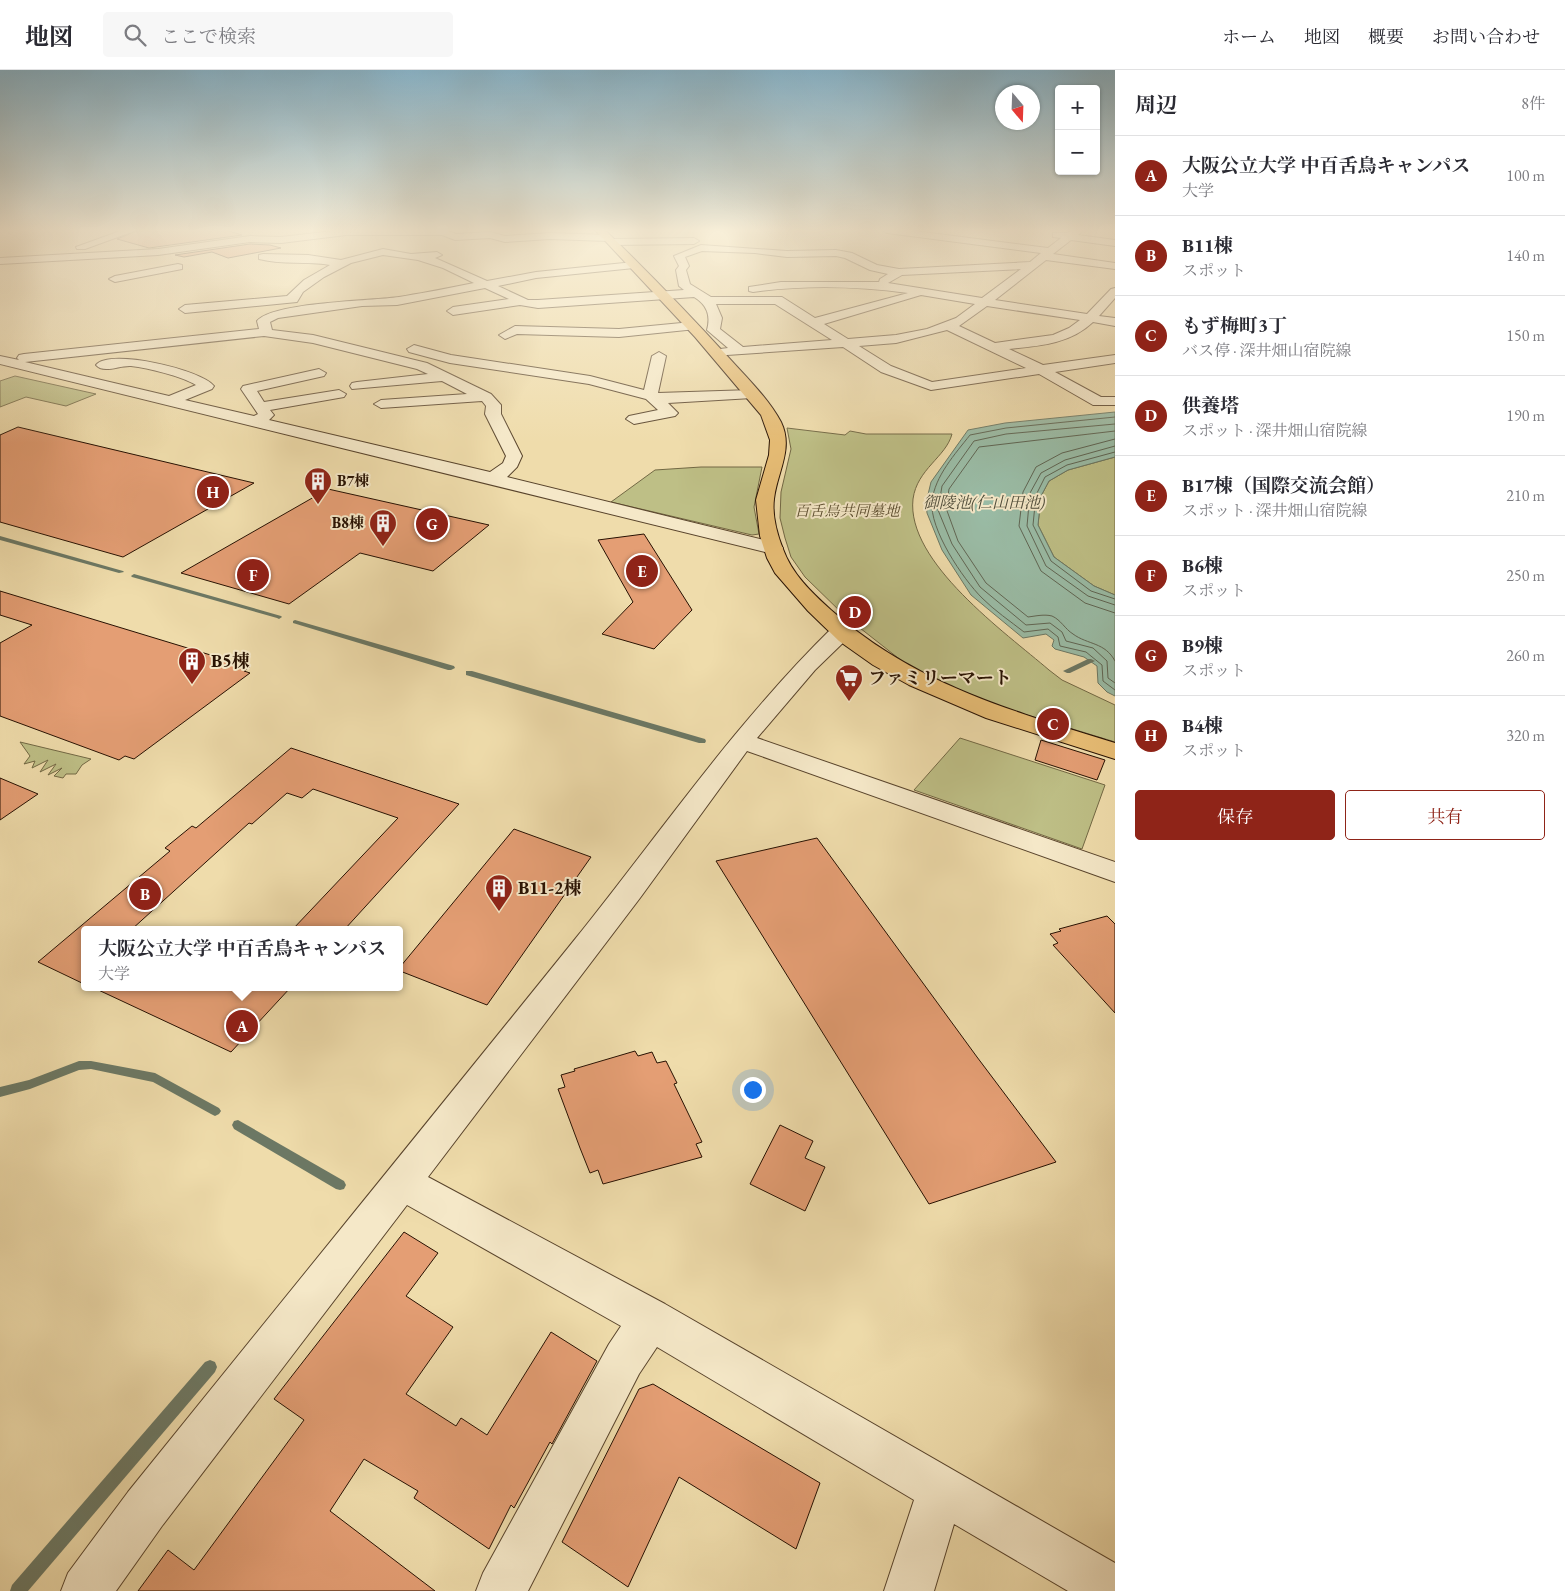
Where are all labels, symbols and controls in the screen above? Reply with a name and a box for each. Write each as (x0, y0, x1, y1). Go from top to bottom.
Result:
search box (103, 12, 453, 57)
text: 地図 (25, 21, 73, 52)
icon: search (121, 21, 149, 49)
text: ここで検索 (161, 24, 256, 49)
text: ホーム (1222, 25, 1276, 48)
text: 地図 (1304, 25, 1340, 48)
text: 概要 (1368, 25, 1404, 48)
text: お問い合わせ (1432, 25, 1540, 48)
north arrow (995, 85, 1040, 130)
map controls (1055, 85, 1100, 175)
button: + (1055, 85, 1100, 130)
text: 周辺 (1135, 91, 1177, 118)
text: 8件 (1521, 93, 1545, 114)
button: − (1055, 130, 1100, 175)
text: 大阪公立大学 中百舌鳥キャンパス (1182, 153, 1470, 178)
text: A (1145, 165, 1157, 186)
text: 100 m (1506, 165, 1545, 186)
text: 大学 (1182, 180, 1214, 201)
text: B11棟 (1182, 233, 1233, 258)
text: B (1146, 245, 1156, 266)
text: 140 m (1506, 245, 1545, 266)
text: スポット (1182, 260, 1246, 281)
text: もず梅町3丁 (1182, 313, 1287, 338)
text: C (1145, 325, 1157, 346)
text: 150 m (1506, 325, 1545, 346)
text: バス停 · 深井畑山宿院線 (1182, 340, 1352, 361)
text: 供養塔 (1182, 393, 1239, 418)
text: D (1145, 405, 1157, 426)
text: 190 m (1506, 405, 1545, 426)
text: スポット · 深井畑山宿院線 (1182, 420, 1368, 441)
building icon: B7棟 (303, 466, 333, 505)
place label: B7棟 (337, 471, 369, 490)
pin: H (197, 473, 229, 511)
text: B17棟（国際交流会館） (1182, 473, 1385, 498)
text: E (1146, 485, 1156, 506)
text: 210 m (1506, 485, 1545, 506)
water label: 御陵池(仁山田池) (923, 492, 1045, 513)
text: スポット · 深井畑山宿院線 (1182, 500, 1368, 521)
park label: 百舌鳥共同墓地 (794, 501, 901, 520)
pin: G (416, 505, 448, 543)
building icon: B8棟 (368, 508, 398, 547)
place label: B8棟 (332, 513, 364, 532)
pin: E (626, 552, 658, 590)
text: B6棟 (1182, 553, 1223, 578)
pin: F (237, 556, 269, 594)
text: F (1147, 565, 1155, 586)
text: 250 m (1506, 565, 1545, 586)
text: スポット (1182, 580, 1246, 601)
pin: D (839, 593, 871, 631)
text: B9棟 (1182, 633, 1223, 658)
text: G (1145, 645, 1157, 666)
text: 260 m (1506, 645, 1545, 666)
building icon: B5棟 (177, 646, 207, 685)
place label: B5棟 (211, 649, 250, 672)
text: スポット (1182, 660, 1246, 681)
supermarket icon: ファミリーマート (834, 663, 864, 702)
place label: ファミリーマート (868, 666, 1012, 689)
pin: C (1037, 705, 1069, 743)
text: B4棟 (1182, 713, 1223, 738)
text: H (1145, 725, 1157, 746)
text: 320 m (1506, 725, 1545, 746)
text: スポット (1182, 740, 1246, 761)
button: 保存 (1135, 790, 1335, 840)
button: 共有 (1345, 790, 1545, 840)
building icon: B11-2棟 (484, 873, 514, 912)
pin: B (129, 875, 161, 913)
place label: B11-2棟 (518, 876, 582, 899)
popup (81, 926, 403, 991)
text: 大阪公立大学 中百舌鳥キャンパス (98, 936, 386, 961)
text: 大学 (98, 963, 130, 984)
pin: A (226, 1007, 258, 1045)
your location (740, 1077, 766, 1103)

